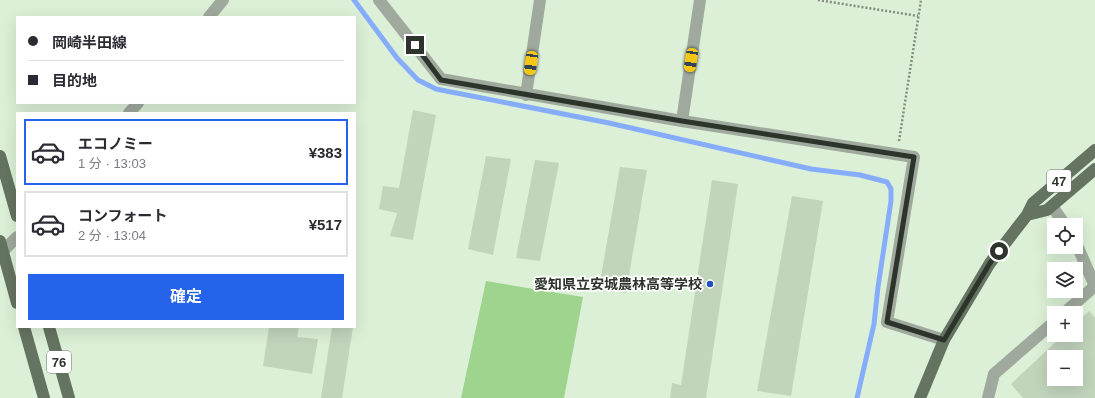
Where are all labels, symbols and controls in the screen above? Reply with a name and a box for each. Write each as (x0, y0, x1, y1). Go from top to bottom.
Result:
text: 岡崎半田線 (52, 34, 127, 51)
route end (406, 36, 424, 54)
car (683, 47, 699, 73)
car (523, 50, 539, 76)
text: 目的地 (52, 72, 97, 89)
icon: car (30, 134, 66, 170)
text: エコノミー (78, 135, 153, 152)
text: ¥383 (309, 144, 342, 161)
text: 1 分 · 13:03 (78, 156, 146, 171)
road number: 47 (1047, 170, 1071, 192)
icon: car (30, 206, 66, 242)
text: コンフォート (78, 207, 168, 224)
text: ¥517 (309, 216, 342, 233)
map controls (1047, 218, 1083, 386)
button: locate (1047, 218, 1083, 254)
text: 2 分 · 13:04 (78, 228, 146, 243)
route start (990, 242, 1008, 260)
button: layers (1047, 262, 1083, 298)
button: 確定 (28, 274, 344, 320)
place label: 愛知県立安城農林高等学校 (534, 276, 702, 292)
marker: 愛知県立安城農林高等学校 (705, 279, 715, 289)
button: + (1047, 306, 1083, 342)
button: − (1047, 350, 1083, 386)
road number: 76 (47, 351, 71, 373)

